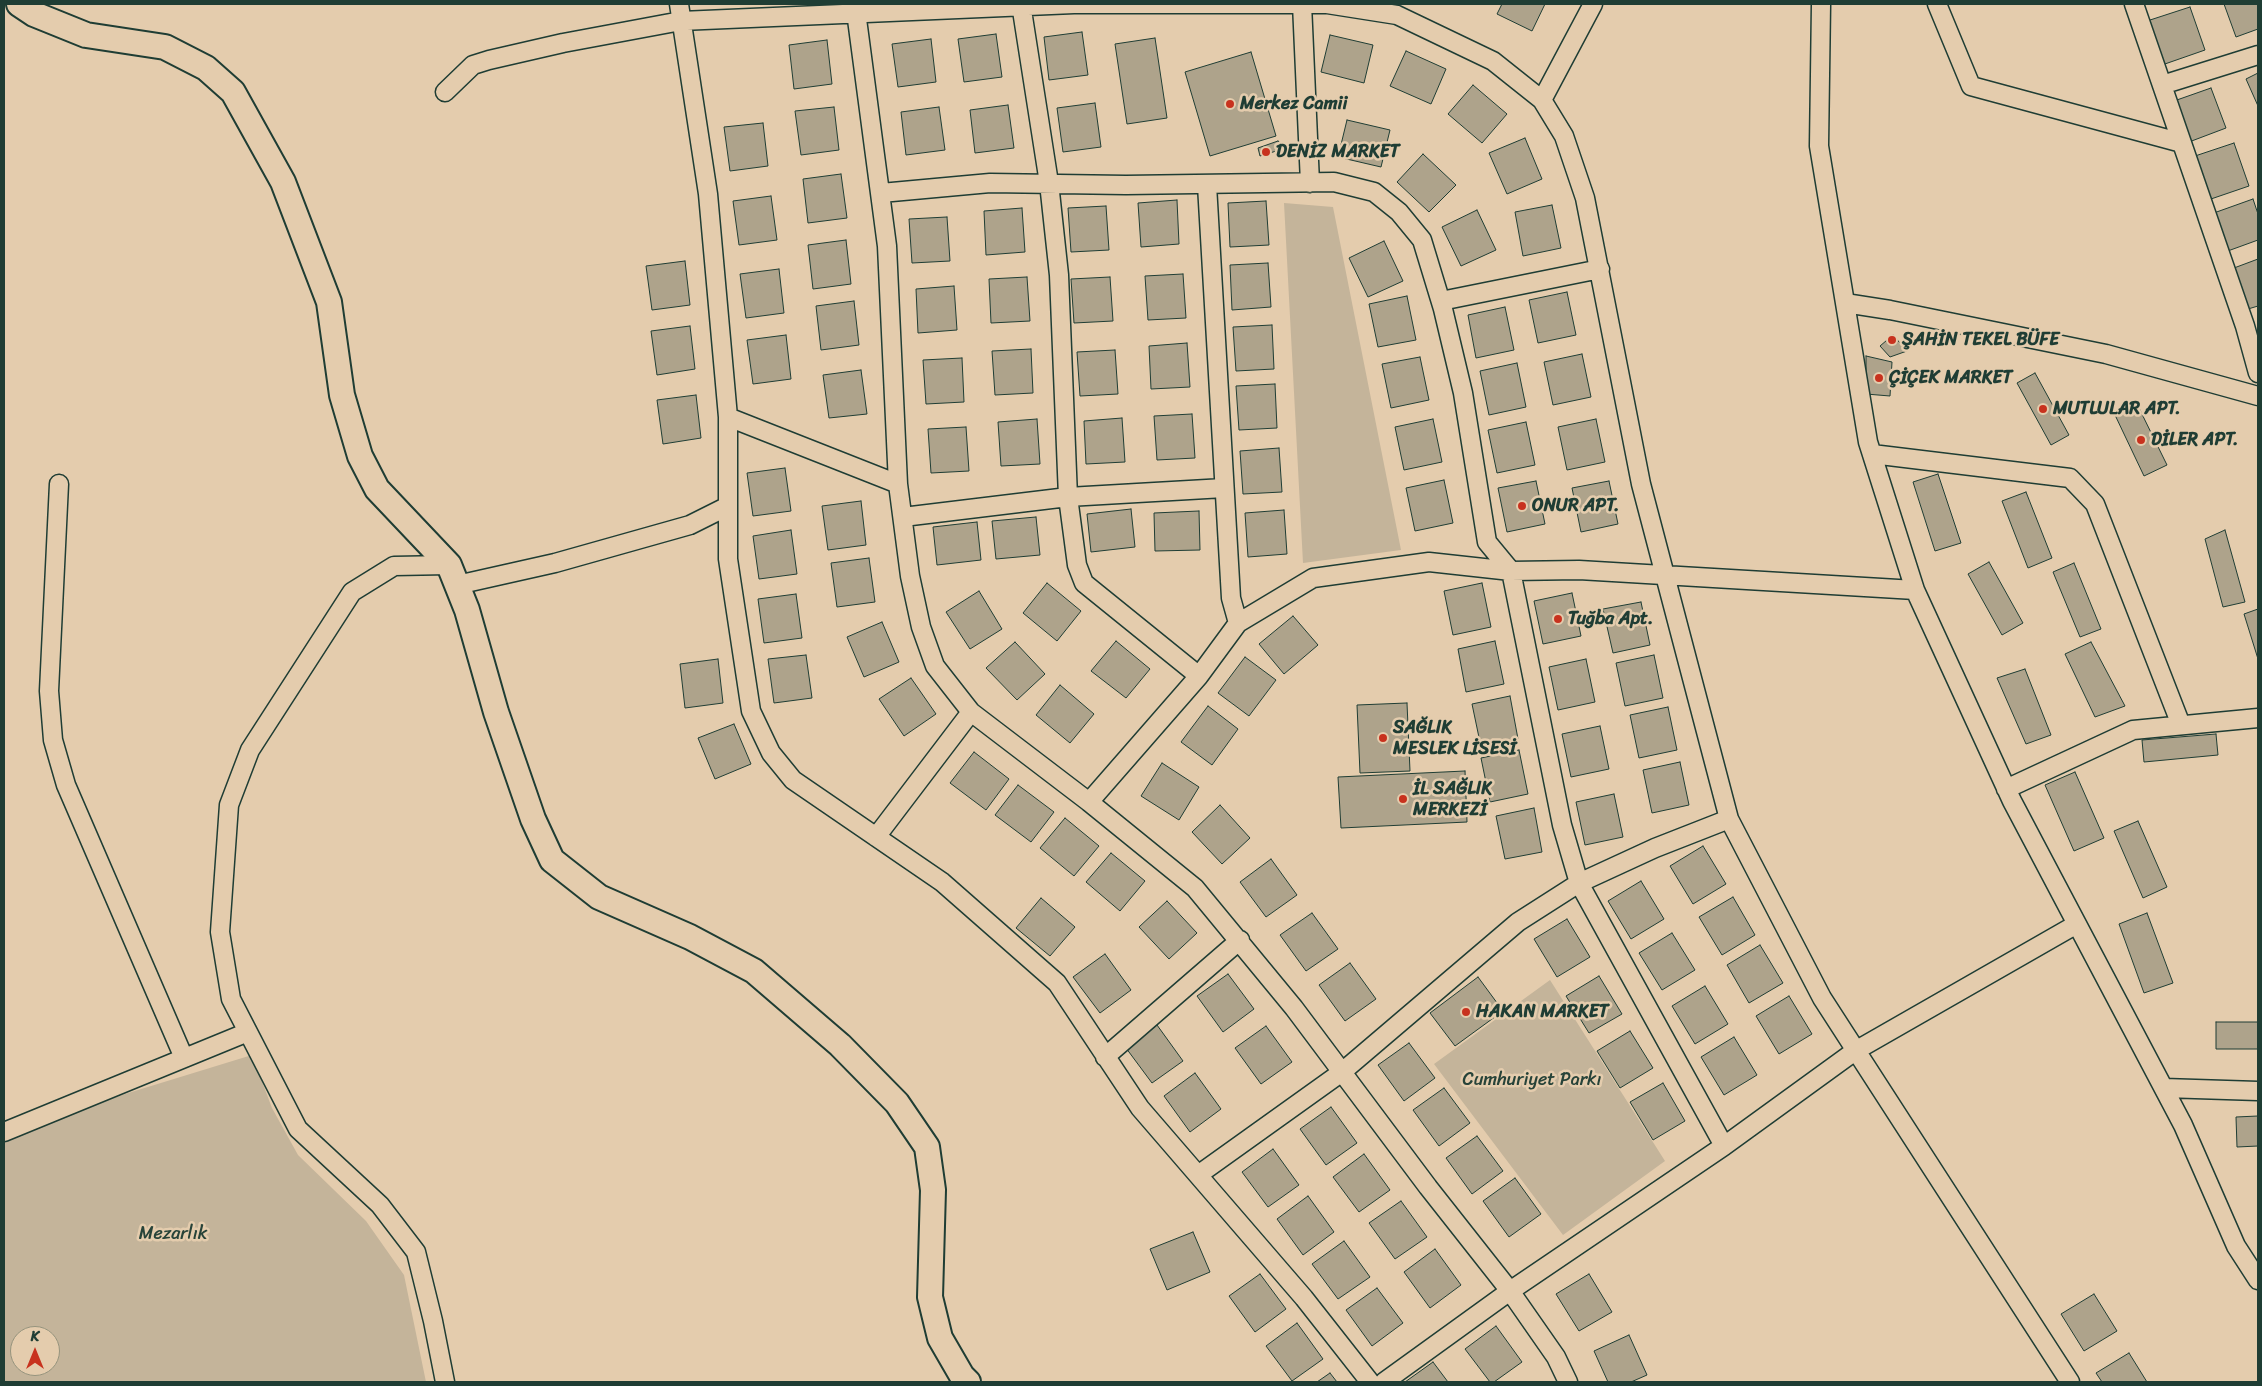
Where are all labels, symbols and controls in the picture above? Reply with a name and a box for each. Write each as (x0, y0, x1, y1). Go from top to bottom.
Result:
place label: Merkez Camii (1240, 93, 1347, 115)
marker: Merkez Camii (1224, 98, 1236, 110)
place label: DENİZ MARKET (1276, 141, 1400, 163)
marker: DENİZ MARKET (1260, 146, 1272, 158)
place label: ŞAHİN TEKEL BÜFE (1902, 329, 2059, 351)
marker: ŞAHİN TEKEL BÜFE (1886, 334, 1898, 346)
place label: ÇİÇEK MARKET (1889, 367, 2012, 389)
marker: ÇİÇEK MARKET (1873, 372, 1885, 384)
place label: MUTLULAR APT. (2053, 398, 2181, 420)
marker: MUTLULAR APT. (2037, 403, 2049, 415)
place label: DİLER APT. (2151, 429, 2239, 451)
marker: DİLER APT. (2135, 434, 2147, 446)
place label: ONUR APT. (1532, 495, 1619, 517)
marker: ONUR APT. (1516, 500, 1528, 512)
place label: Tuğba Apt. (1568, 608, 1653, 630)
marker: Tuğba Apt. (1552, 613, 1564, 625)
place label: SAĞLIK MESLEK LİSESİ (1393, 717, 1516, 760)
marker: SAĞLIK MESLEK LİSESİ (1377, 732, 1389, 744)
place label: İL SAĞLIK MERKEZİ (1413, 778, 1492, 821)
marker: İL SAĞLIK MERKEZİ (1397, 793, 1409, 805)
place label: HAKAN MARKET (1476, 1001, 1609, 1023)
marker: HAKAN MARKET (1460, 1006, 1472, 1018)
park label: Cumhuriyet Parkı (1462, 1069, 1602, 1091)
park label: Mezarlık (139, 1223, 207, 1245)
text: K (31, 1324, 39, 1349)
north arrow (10, 1326, 60, 1376)

